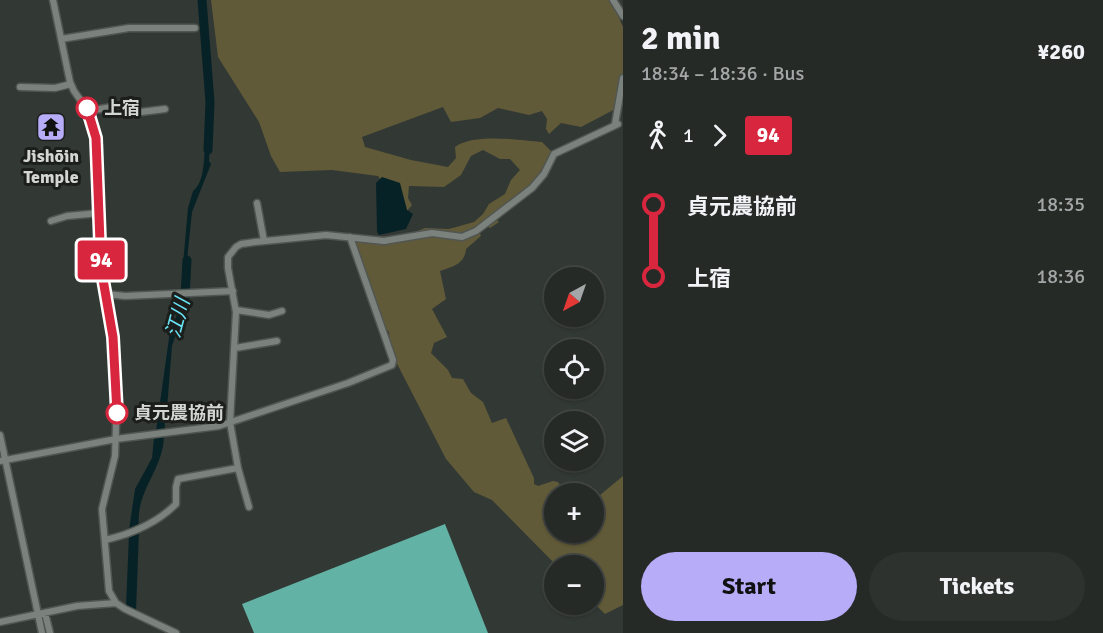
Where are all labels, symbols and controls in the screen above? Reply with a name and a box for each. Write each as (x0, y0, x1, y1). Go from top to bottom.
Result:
text: 2 min (641, 18, 721, 59)
text: ¥260 (1037, 38, 1085, 65)
text: 18:34 – 18:36 · Bus (641, 61, 804, 86)
marker: 上宿 (76, 97, 98, 119)
place label: 上宿 (104, 97, 140, 119)
temple icon: Jishōin Temple (35, 111, 67, 143)
icon: walk (641, 119, 674, 152)
icon: forward (703, 119, 736, 152)
text: 94 (757, 122, 780, 148)
text: 1 (683, 123, 694, 148)
place label: Jishōin Temple (23, 145, 79, 188)
text: 18:35 (1036, 192, 1085, 217)
text: 貞元農協前 (687, 193, 797, 220)
line badge: 94 (74, 240, 128, 280)
text: 94 (90, 247, 112, 273)
text: 18:36 (1036, 264, 1085, 289)
text: 上宿 (687, 265, 731, 292)
north arrow (544, 267, 604, 327)
map controls (544, 267, 604, 615)
water label: 江川 (161, 294, 196, 341)
button: locate (544, 339, 604, 399)
marker: 貞元農協前 (106, 402, 128, 424)
place label: 貞元農協前 (134, 402, 224, 424)
button: layers (544, 411, 604, 471)
button: + (544, 483, 604, 543)
button: Start (641, 552, 857, 621)
button: Tickets (869, 552, 1085, 621)
button: − (544, 555, 604, 615)

